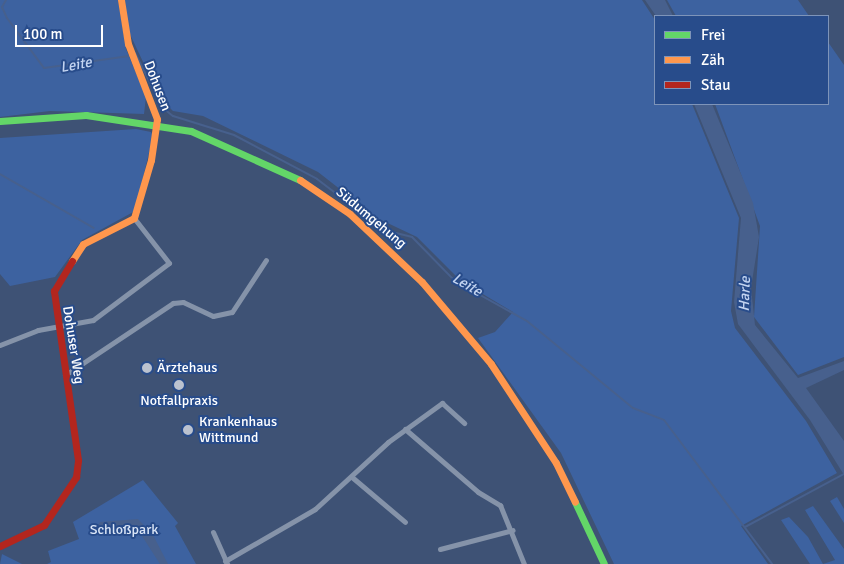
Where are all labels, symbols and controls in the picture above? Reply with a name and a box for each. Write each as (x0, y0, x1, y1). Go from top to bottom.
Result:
scale bar (18, 15, 105, 47)
legend (654, 15, 829, 105)
text: 100 m (23, 25, 63, 43)
text: Frei (701, 26, 725, 44)
text: Zäh (701, 51, 725, 69)
water label: Leite (59, 53, 93, 77)
street label: Dohusen (140, 59, 174, 113)
text: Stau (701, 76, 730, 94)
street label: Südumgehung (333, 184, 409, 252)
water label: Leite (449, 269, 485, 301)
water label: Harle (735, 276, 755, 312)
street label: Dohuser Weg (59, 305, 87, 385)
place label: Ärztehaus (157, 360, 217, 376)
marker: Ärztehaus (141, 362, 153, 374)
marker: Notfallpraxis (173, 379, 185, 391)
place label: Notfallpraxis (140, 393, 218, 409)
place label: Krankenhaus Wittmund (199, 414, 277, 447)
marker: Krankenhaus Wittmund (181, 423, 195, 437)
park label: Schloßpark (90, 522, 158, 538)

